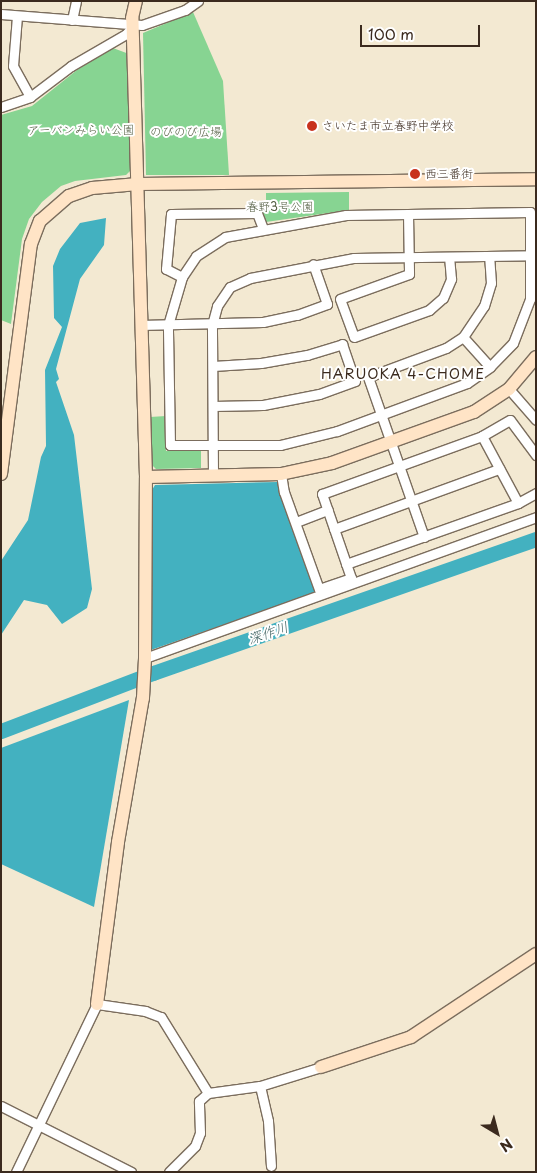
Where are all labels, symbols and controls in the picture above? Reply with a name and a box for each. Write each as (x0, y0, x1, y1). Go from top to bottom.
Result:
scale bar (362, 15, 482, 47)
text: 100 m (368, 22, 414, 45)
place label: さいたま市立春野中学校 (322, 119, 454, 133)
marker: さいたま市立春野中学校 (306, 120, 318, 132)
park label: アーバンみらい公園 (27, 123, 135, 137)
park label: のびのび広場 (150, 125, 222, 139)
place label: 西三番街 (425, 167, 473, 181)
marker: 西三番街 (409, 168, 421, 180)
park label: 春野3号公園 (246, 200, 314, 214)
district label: HARUOKA 4-CHOME (319, 366, 487, 382)
water label: 深作川 (245, 618, 291, 648)
north arrow (472, 1108, 522, 1158)
text: N (496, 1134, 517, 1157)

